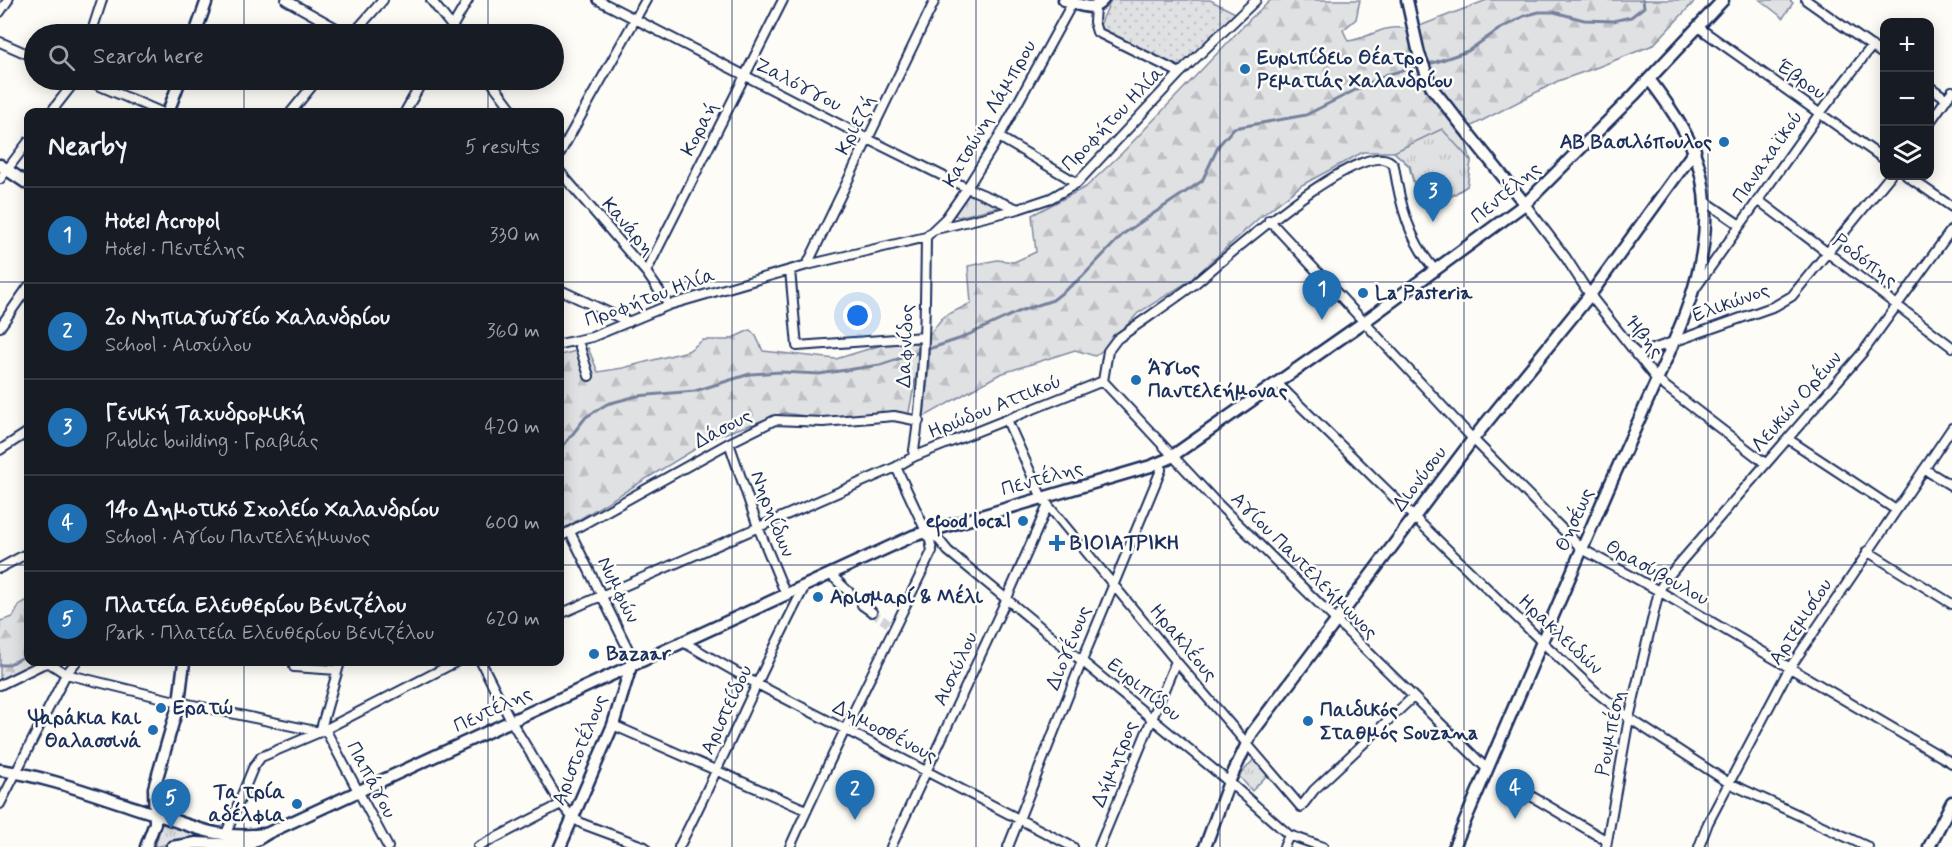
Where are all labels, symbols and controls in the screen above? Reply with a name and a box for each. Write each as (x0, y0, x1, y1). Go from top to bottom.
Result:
map controls (1880, 18, 1934, 180)
button: + (1880, 18, 1934, 72)
search box (24, 24, 564, 90)
street label: Κατσώνη Λάμπρου (937, 35, 1043, 193)
icon: search (45, 41, 78, 74)
text: Search here (93, 43, 204, 71)
place label: Ευριπίδειο Θέατρο Ρεματιάς Χαλανδρίου (1257, 44, 1452, 95)
street label: Ζαλόγγου (750, 52, 846, 118)
street label: Έβρου (1771, 53, 1831, 107)
street label: Προφήτου Ηλία (1056, 60, 1170, 178)
marker: Ευριπίδειο Θέατρο Ρεματιάς Χαλανδρίου (1238, 62, 1252, 76)
button: − (1880, 72, 1934, 126)
street label: Κριεζή (830, 90, 882, 160)
street label: Κοραή (675, 97, 725, 161)
street label: Παναχαϊκού (1726, 105, 1810, 209)
button: layers (1880, 126, 1934, 180)
place label: ΑΒ Βασιλόπουλος (1560, 129, 1712, 156)
text: Nearby (48, 130, 127, 164)
text: 5 results (465, 134, 540, 161)
marker: ΑΒ Βασιλόπουλος (1717, 135, 1731, 149)
street label: Πεντέλης (1465, 156, 1547, 230)
pin: 3 (1414, 172, 1452, 222)
street label: Κανάρη (595, 192, 661, 262)
text: Hotel Acropol (105, 208, 220, 236)
text: 1 (63, 222, 72, 249)
text: 330 m (489, 222, 540, 249)
street label: Ροδόπης (1827, 228, 1903, 294)
text: Hotel · Πεντέλης (105, 236, 245, 263)
street label: Προφήτου Ηλία (581, 262, 719, 334)
pin: 1 (1302, 270, 1342, 320)
street label: Ελικώνος (1689, 277, 1773, 329)
place label: La Pasteria (1375, 280, 1473, 307)
marker: La Pasteria (1356, 286, 1370, 300)
your location (843, 301, 872, 330)
street label: Δαφνίδος (891, 303, 921, 388)
text: 2ο Νηπιαγωγείο Χαλανδρίου (105, 304, 390, 332)
street label: Ήβης (1619, 310, 1670, 364)
text: 2 (63, 318, 72, 345)
text: 360 m (487, 318, 540, 345)
text: School · Αισχύλου (105, 332, 251, 359)
street label: Λευκών Ορέων (1745, 345, 1849, 458)
place label: Άγιος Παντελεήμονας (1148, 355, 1288, 405)
street label: Ηρώδου Αττικού (924, 368, 1066, 446)
marker: Άγιος Παντελεήμονας (1129, 373, 1143, 387)
text: Γενική Ταχυδρομική (105, 400, 306, 428)
street label: Δάσους (689, 402, 757, 455)
text: 3 (63, 414, 72, 441)
text: 420 m (484, 414, 540, 441)
text: Public building · Γραβιάς (105, 428, 318, 455)
street label: Διονύσου (1386, 441, 1454, 517)
street label: Πεντέλης (998, 454, 1086, 504)
street label: Νηρηίδων (743, 467, 801, 561)
street label: Θησέως (1549, 484, 1601, 556)
street label: Αγίου Παντελεήμωνος (1224, 486, 1384, 646)
text: 14ο Δημοτικό Σχολείο Χαλανδρίου (105, 496, 439, 524)
place label: efood local (925, 508, 1011, 537)
text: 4 (62, 510, 73, 537)
text: 600 m (485, 510, 540, 537)
marker: efood local (1016, 514, 1030, 528)
text: School · Αγίου Παντελεήμωνος (105, 524, 370, 551)
place label: ΒΙΟΙΑΤΡΙΚΗ (1070, 530, 1179, 557)
street label: Θρασύβουλου (1600, 533, 1714, 613)
marker: ΒΙΟΙΑΤΡΙΚΗ (1048, 534, 1066, 552)
street label: Νυμφών (590, 552, 646, 628)
street label: Αρτεμισίου (1763, 573, 1839, 671)
place label: Αρισμαρί & Μέλι (830, 583, 983, 611)
street label: Ηρακλειδών (1512, 589, 1608, 681)
marker: Αρισμαρί & Μέλι (811, 590, 825, 604)
text: Πλατεία Ελευθερίου Βενιζέλου (105, 592, 406, 620)
street label: Ηρακλέους (1143, 599, 1223, 688)
street label: Διογένους (1040, 601, 1098, 694)
text: 5 (62, 606, 74, 633)
text: 620 m (486, 606, 540, 633)
text: Park · Πλατεία Ελευθερίου Βενιζέλου (105, 620, 434, 647)
street label: Αισχύλου (927, 628, 985, 710)
place label: Bazaar (606, 641, 672, 668)
marker: Bazaar (587, 647, 601, 661)
street label: Ευριπίδου (1101, 652, 1187, 728)
street label: Αριστείδου (695, 661, 759, 759)
street label: Πεντέλης (449, 680, 537, 740)
street label: Ρουμπέση (1589, 688, 1633, 778)
street label: Αριστοτέλους (546, 690, 615, 809)
street label: Δημοσθένους (828, 694, 942, 770)
place label: Ερατώ (173, 695, 233, 722)
place label: Παιδικός Σταθμός Souzana (1320, 697, 1478, 747)
marker: Ερατώ (154, 701, 168, 715)
place label: Ψαράκια και Θαλασσινά (27, 705, 142, 755)
marker: Παιδικός Σταθμός Souzana (1301, 714, 1315, 728)
street label: Δήμητρος (1085, 716, 1145, 811)
marker: Ψαράκια και Θαλασσινά (146, 723, 160, 737)
street label: Παπάγου (340, 737, 402, 823)
pin: 2 (836, 770, 874, 820)
pin: 4 (1496, 770, 1534, 819)
place label: Τα τρία αδέλφια (208, 779, 285, 829)
pin: 5 (152, 780, 190, 829)
marker: Τα τρία αδέλφια (290, 797, 304, 811)

